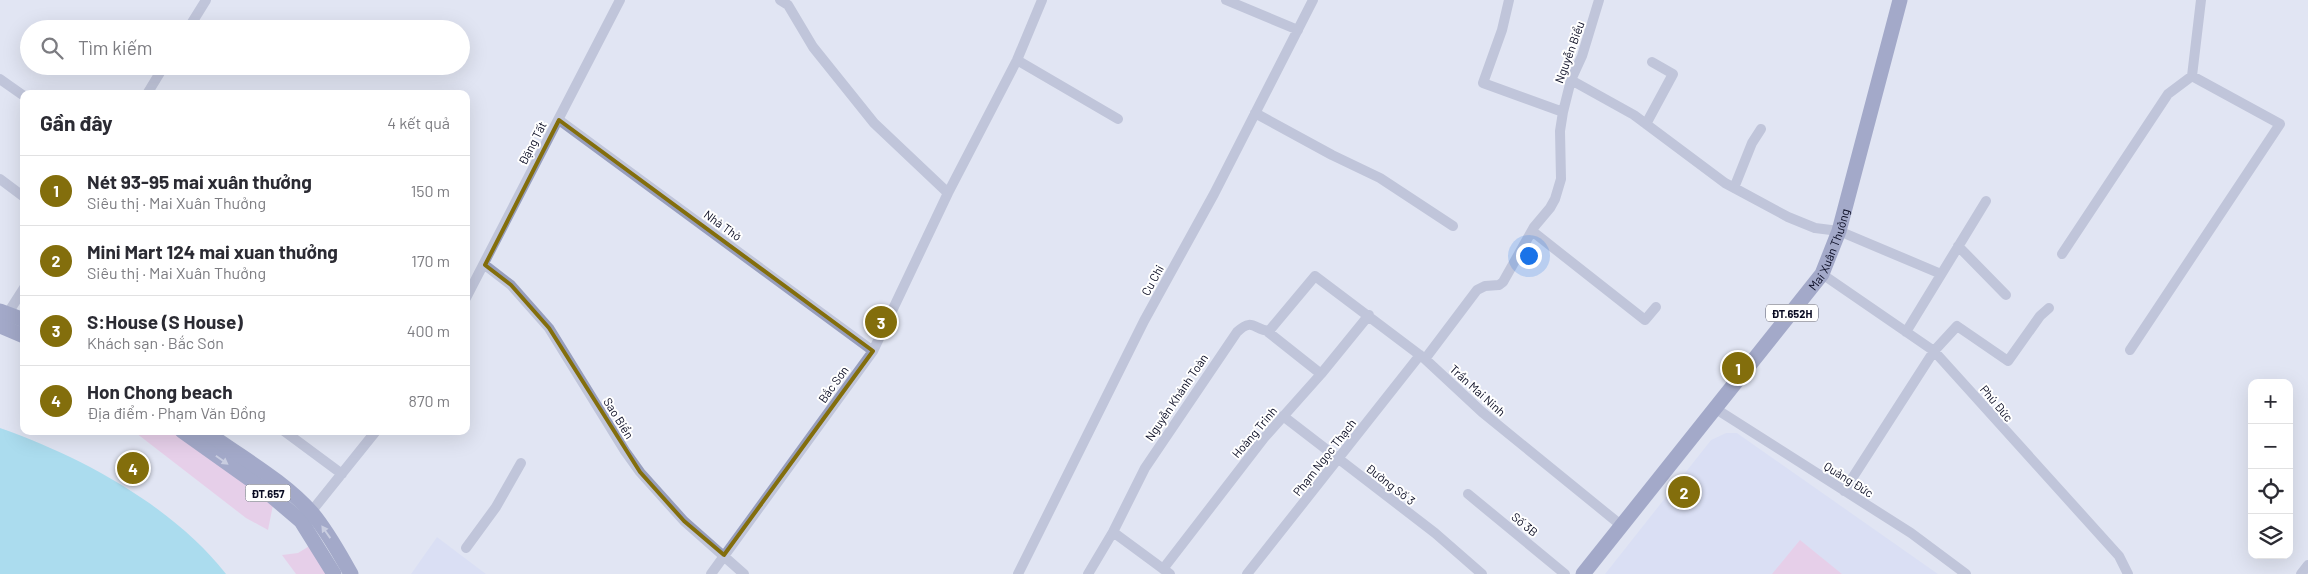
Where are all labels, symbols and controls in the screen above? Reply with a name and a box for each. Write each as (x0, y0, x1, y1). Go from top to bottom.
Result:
street label: Nguyễn Biểu (1551, 19, 1587, 85)
search box (20, 20, 470, 75)
icon: search (38, 34, 66, 62)
text: Tìm kiếm (78, 36, 153, 59)
text: Gần đây (40, 110, 113, 135)
text: 4 kết quả (387, 113, 450, 132)
street label: Đặng Tất (515, 119, 549, 167)
text: Nét 93-95 mai xuân thưởng (87, 170, 312, 193)
text: 1 (53, 181, 59, 200)
text: 150 m (411, 181, 450, 200)
text: Siêu thị · Mai Xuân Thưởng (87, 193, 266, 212)
street label: Nhà Thờ (702, 207, 744, 243)
street label: Mai Xuân Thưởng (1805, 207, 1852, 293)
text: Mini Mart 124 mai xuan thưởng (87, 240, 338, 263)
your location (1516, 243, 1542, 269)
text: 2 (52, 251, 60, 270)
text: 170 m (411, 251, 450, 270)
street label: Cu Chi (1138, 262, 1166, 298)
text: Siêu thị · Mai Xuân Thưởng (87, 263, 266, 282)
pin: 3 (865, 303, 897, 341)
road number: ĐT.652H (1766, 304, 1818, 322)
text: S:House (S House) (87, 310, 243, 333)
text: 3 (52, 321, 60, 340)
text: 400 m (407, 321, 450, 340)
text: Khách sạn · Bắc Sơn (87, 333, 224, 352)
pin: 1 (1722, 349, 1754, 387)
street label: Nguyễn Khánh Toàn (1142, 351, 1210, 443)
street label: Trần Mai Ninh (1447, 361, 1509, 419)
street label: Bắc Sơn (815, 363, 851, 405)
map controls (2248, 379, 2293, 559)
button: + (2248, 379, 2293, 424)
text: Hon Chong beach (87, 380, 233, 403)
street label: Phú Đức (1978, 382, 2016, 424)
text: 4 (51, 391, 61, 410)
text: 870 m (409, 391, 450, 410)
street label: Sao Biển (601, 395, 637, 441)
text: Địa điểm · Phạm Văn Đồng (87, 403, 266, 422)
street label: Hoàng Trinh (1229, 404, 1279, 460)
street label: Phạm Ngọc Thạch (1290, 416, 1358, 498)
button: − (2248, 424, 2293, 469)
pin: 4 (117, 449, 149, 487)
one-way arrow (215, 454, 228, 465)
street label: Quảng Đức (1822, 458, 1876, 500)
street label: Đường Số 3 (1364, 461, 1418, 507)
button: locate (2248, 469, 2293, 514)
pin: 2 (1668, 473, 1700, 511)
road number: ĐT.657 (246, 484, 290, 502)
street label: Số 3B (1509, 509, 1541, 539)
button: layers (2248, 514, 2293, 559)
one-way arrow (321, 526, 331, 539)

